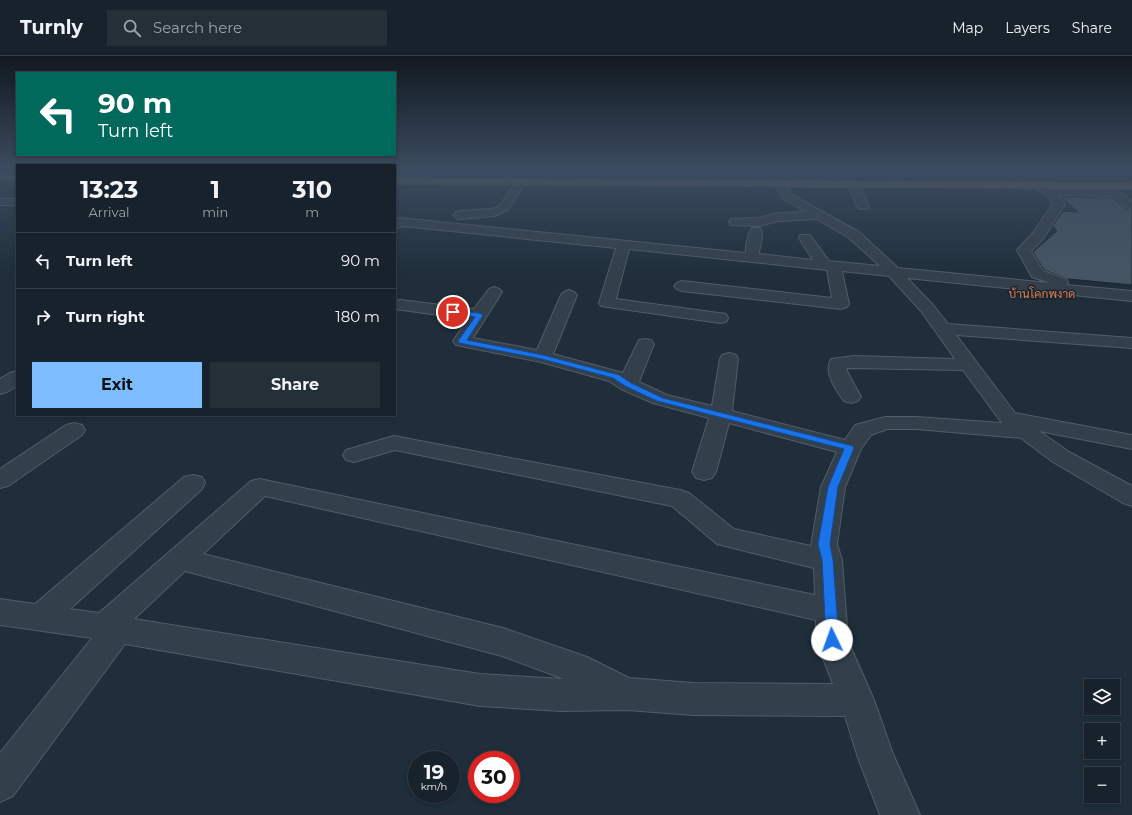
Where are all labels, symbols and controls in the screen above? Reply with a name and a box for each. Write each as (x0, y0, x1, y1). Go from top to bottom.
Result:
search box (107, 10, 387, 46)
text: Turnly (20, 16, 83, 39)
icon: search (121, 17, 143, 39)
text: Search here (153, 18, 242, 37)
text: Map (952, 19, 983, 37)
text: Layers (1005, 19, 1050, 37)
text: Share (1072, 19, 1112, 37)
text: 90 m (98, 86, 172, 120)
icon: left (32, 88, 84, 140)
text: Turn left (98, 120, 173, 142)
text: 13:23 (80, 175, 138, 204)
text: 1 (210, 175, 220, 204)
text: 310 (292, 175, 332, 204)
text: Arrival (89, 204, 130, 220)
text: min (202, 204, 228, 220)
text: m (305, 204, 319, 220)
icon: left (32, 250, 54, 272)
text: Turn left (66, 251, 133, 270)
text: 90 m (341, 251, 380, 270)
district label: บ้านโคกพงาด (1009, 286, 1075, 301)
pin (436, 295, 470, 329)
icon: arrive (442, 301, 464, 323)
icon: right (32, 306, 54, 328)
text: Turn right (66, 307, 145, 326)
text: 180 m (335, 307, 380, 326)
button: Exit (32, 362, 202, 408)
button: Share (210, 362, 380, 408)
position arrow (811, 619, 853, 661)
map controls (1084, 679, 1120, 803)
button: layers (1084, 679, 1120, 715)
button: + (1084, 723, 1120, 759)
speed limit sign: 30 (468, 751, 520, 803)
text: 19 (424, 760, 444, 784)
button: − (1084, 767, 1120, 803)
text: km/h (421, 780, 447, 793)

